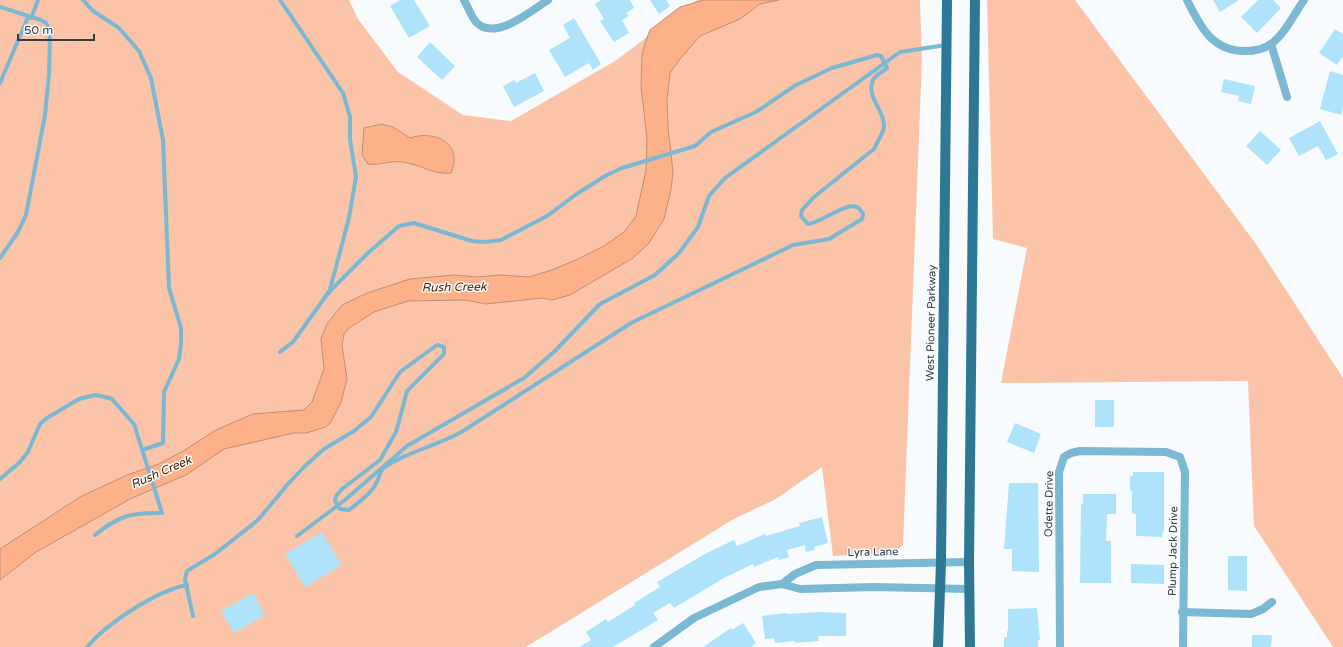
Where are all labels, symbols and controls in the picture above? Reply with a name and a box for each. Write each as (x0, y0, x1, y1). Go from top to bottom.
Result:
scale bar (18, 16, 94, 42)
text: 50 m (24, 23, 53, 37)
street label: West Pioneer Parkway (923, 265, 939, 381)
water label: Rush Creek (421, 279, 488, 295)
water label: Rush Creek (129, 452, 195, 492)
street label: Odette Drive (1042, 471, 1056, 537)
street label: Plump Jack Drive (1166, 506, 1180, 596)
street label: Lyra Lane (847, 545, 899, 559)

